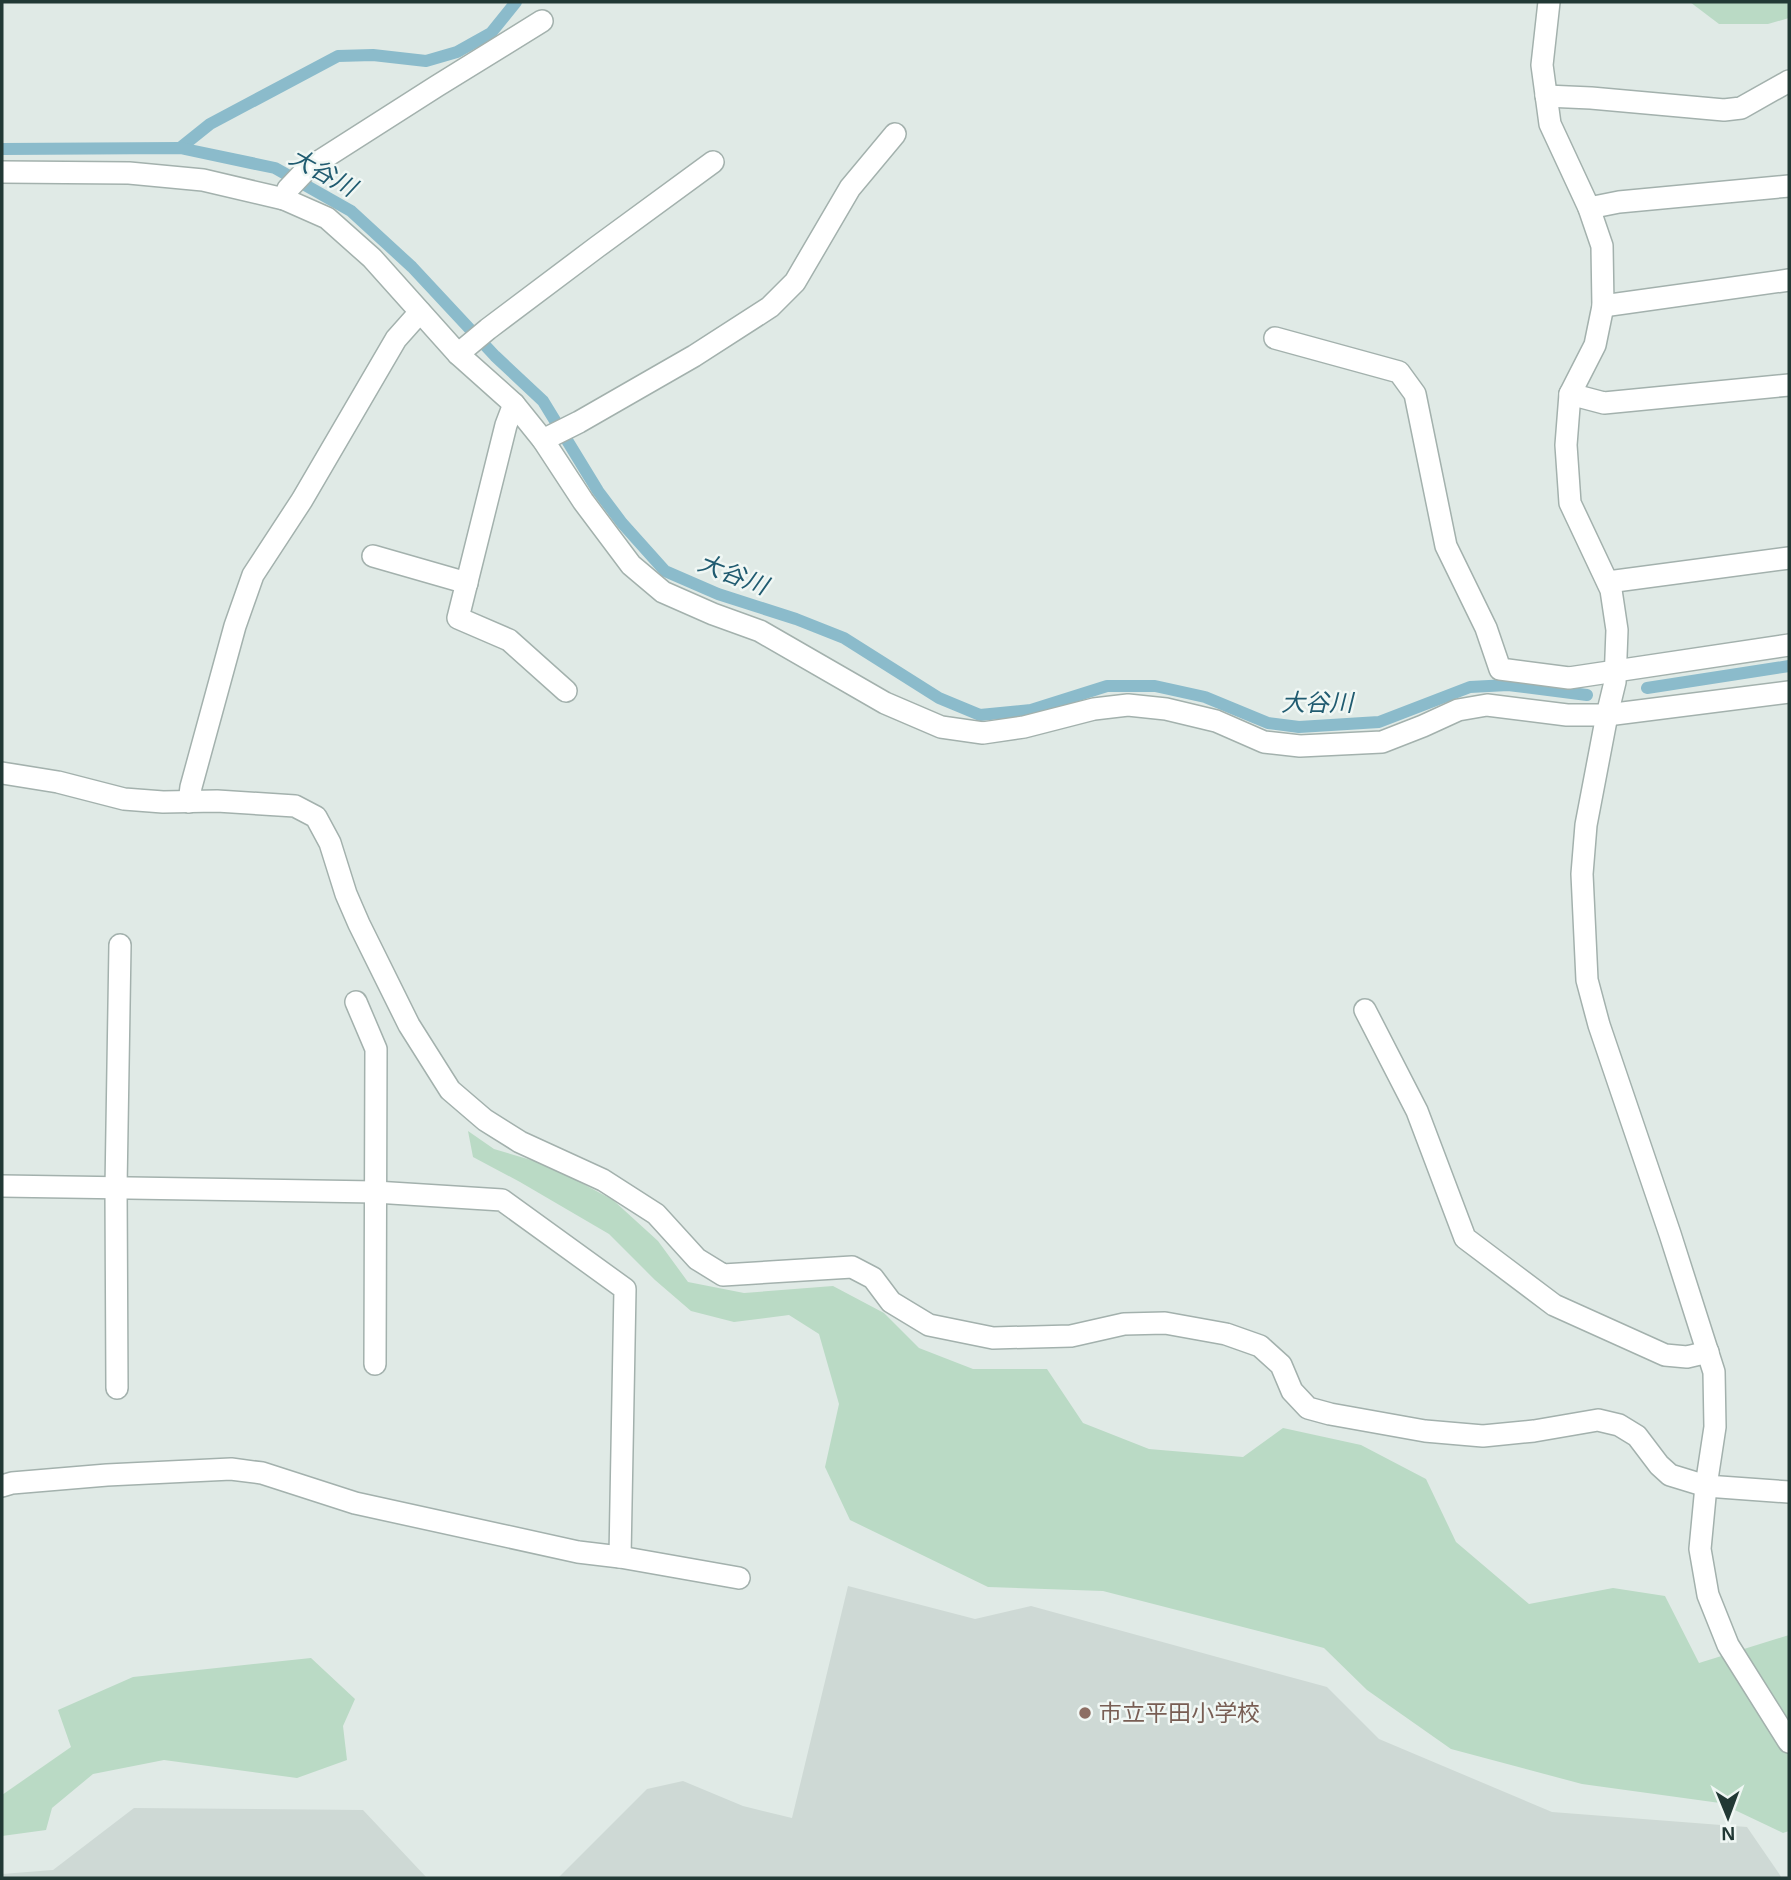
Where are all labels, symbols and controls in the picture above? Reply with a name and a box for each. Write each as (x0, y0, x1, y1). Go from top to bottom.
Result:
water label: 大谷川 (285, 143, 364, 203)
water label: 大谷川 (695, 548, 774, 601)
water label: 大谷川 (1281, 689, 1356, 716)
place label: 市立平田小学校 (1099, 1700, 1260, 1726)
marker: 市立平田小学校 (1077, 1705, 1093, 1721)
north arrow (1693, 1782, 1763, 1852)
text: N (1721, 1823, 1735, 1844)

